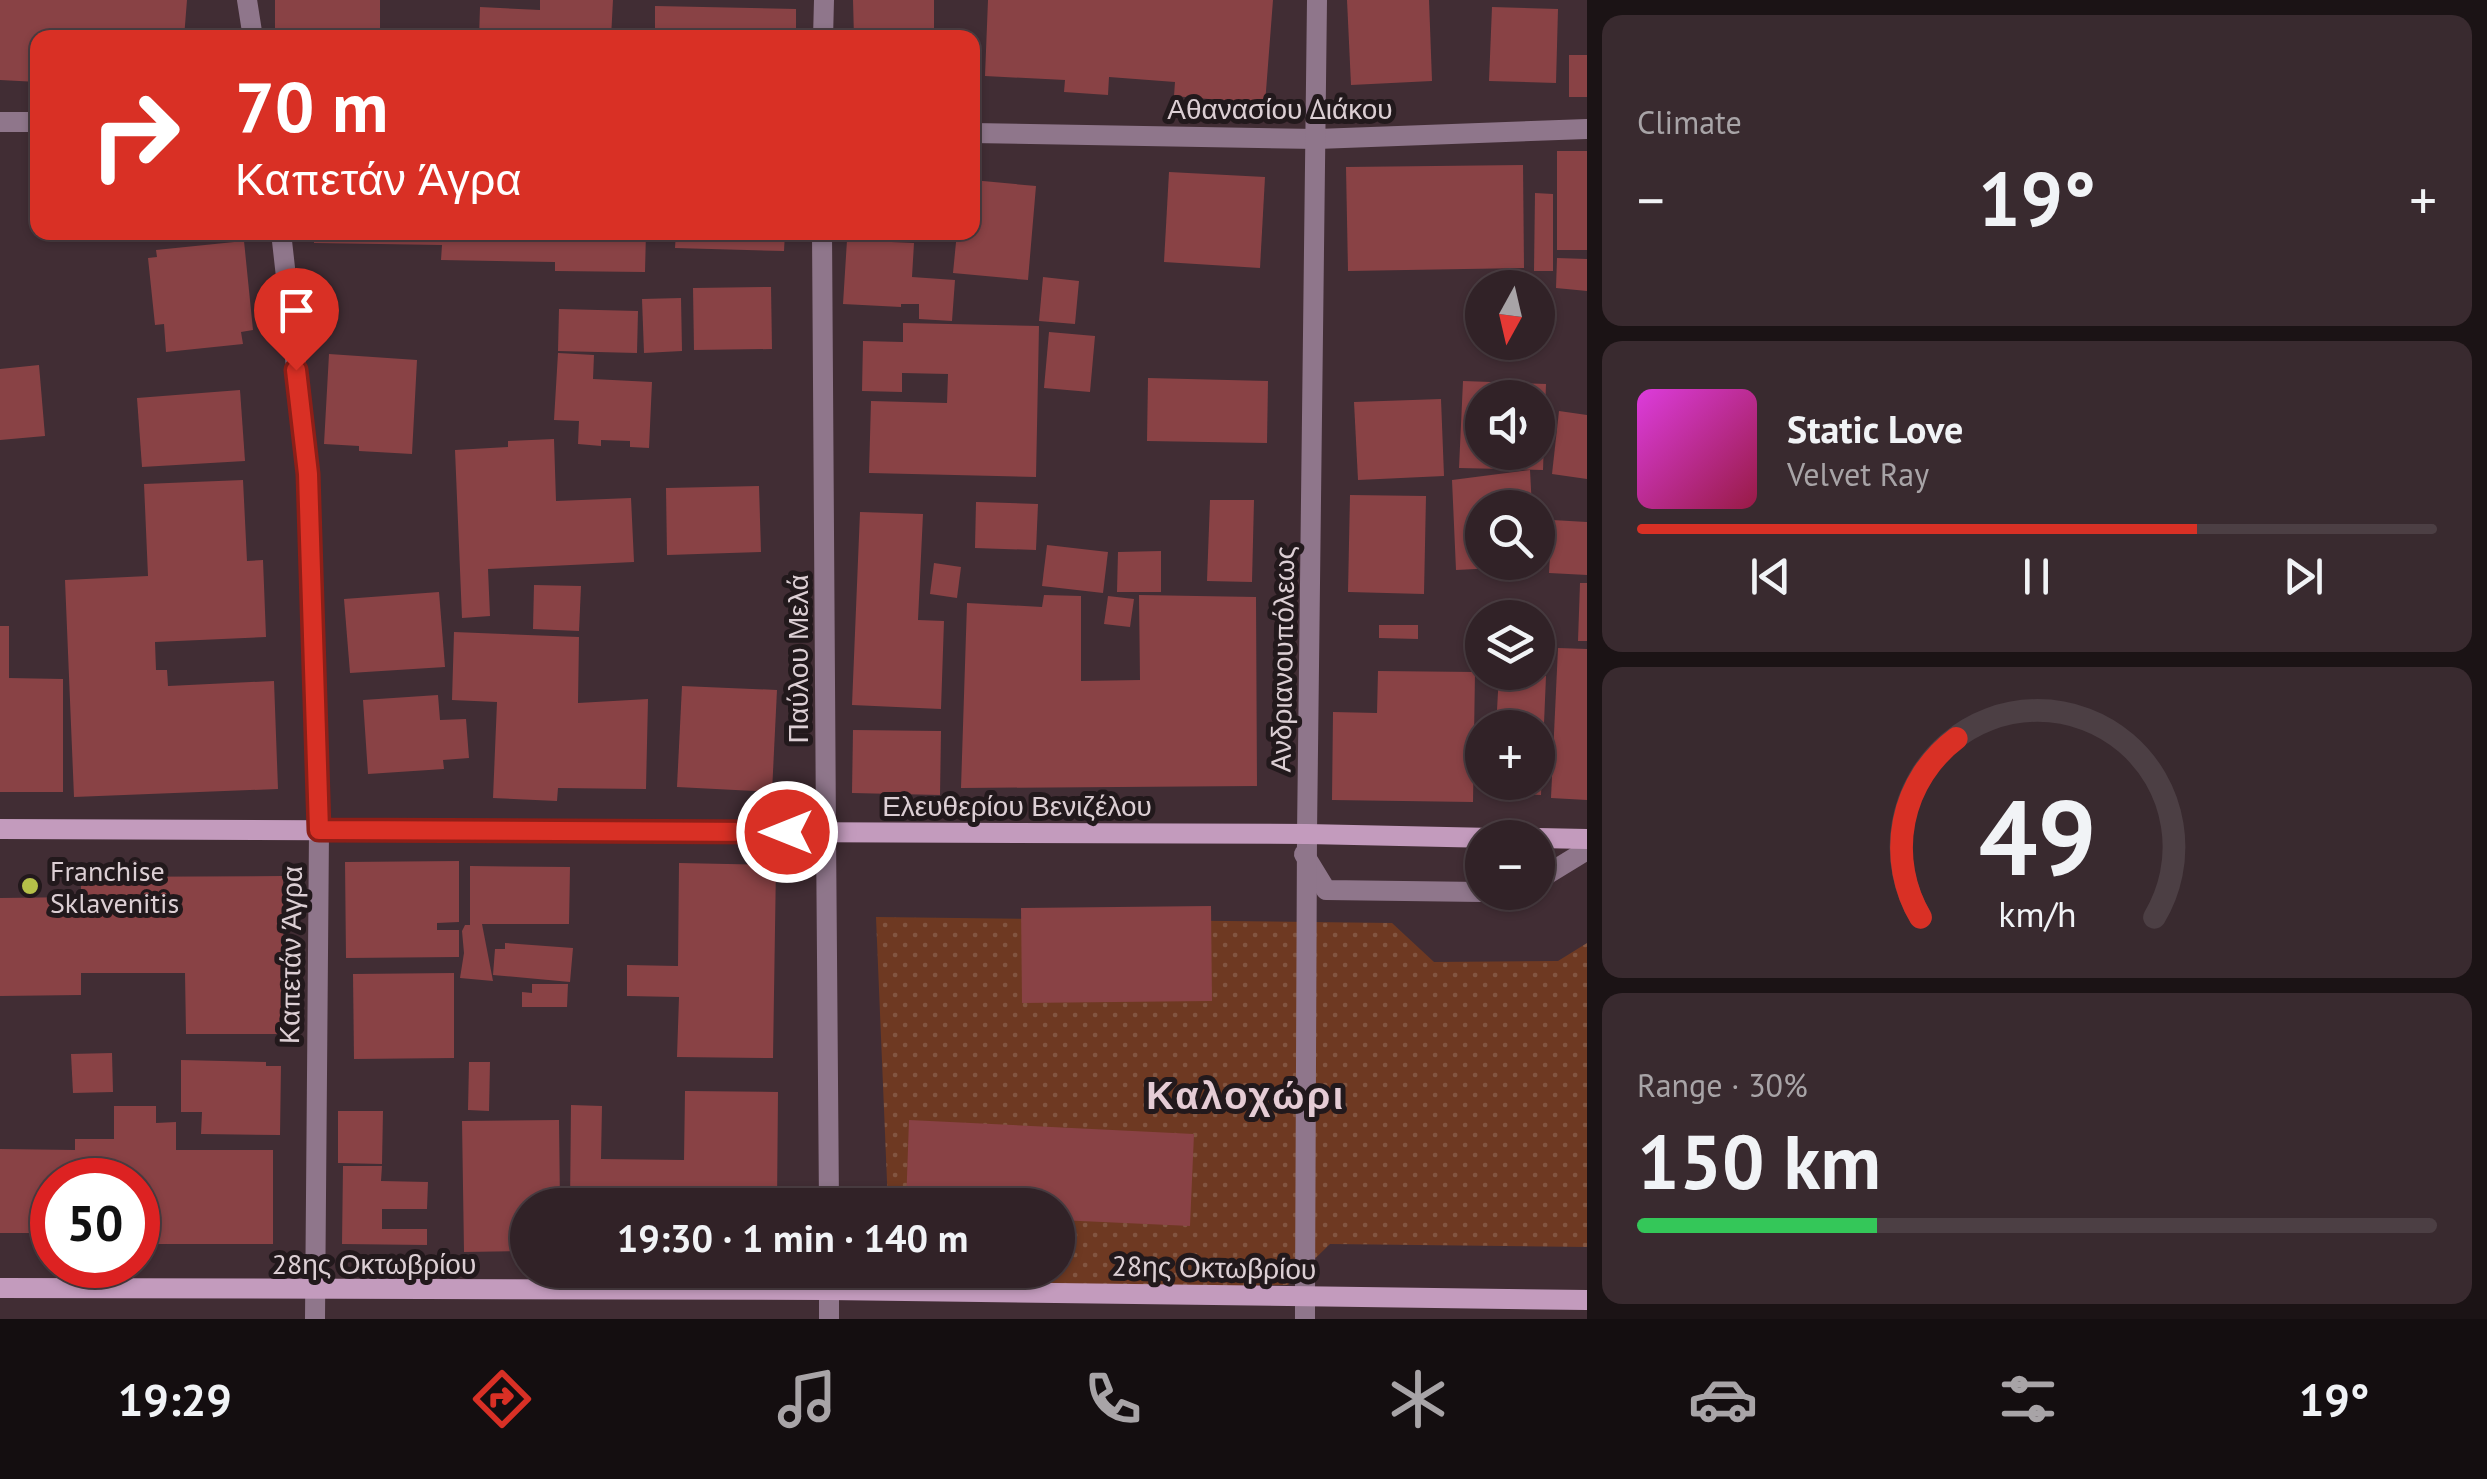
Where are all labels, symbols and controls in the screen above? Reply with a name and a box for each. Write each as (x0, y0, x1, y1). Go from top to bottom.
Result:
text: 70 m (235, 61, 388, 151)
icon: right (70, 70, 200, 200)
street label: Αθανασίου Διάκου (1167, 90, 1393, 127)
text: Climate (1637, 101, 1742, 143)
text: Καπετάν Άγρα (235, 149, 521, 207)
text: 19° (1978, 150, 2096, 247)
text: − (1637, 164, 1665, 235)
text: + (2409, 164, 2437, 235)
pin (254, 268, 339, 371)
north arrow (1465, 270, 1555, 360)
map controls (1465, 270, 1555, 910)
icon: arrive (269, 283, 324, 338)
button: sound (1465, 380, 1555, 470)
text: Static Love (1787, 404, 1963, 453)
text: Velvet Ray (1787, 453, 1929, 495)
button: search (1465, 490, 1555, 580)
street label: Ανδριανουπόλεως (1262, 545, 1302, 773)
icon: previous (1743, 549, 1798, 604)
icon: pause (2009, 549, 2064, 604)
icon: next (2276, 549, 2331, 604)
street label: Παύλου Μελά (779, 574, 816, 744)
button: layers (1465, 600, 1555, 690)
button: + (1465, 710, 1555, 800)
text: 49 (1978, 769, 2096, 904)
position arrow (735, 780, 839, 884)
street label: Ελευθερίου Βενιζέλου (882, 787, 1152, 824)
button: − (1465, 820, 1555, 910)
place label: Franchise Sklavenitis (50, 852, 179, 921)
street label: Καπετάν Άγρα (270, 866, 310, 1044)
marker: Franchise Sklavenitis (19, 875, 41, 897)
text: km/h (1998, 891, 2076, 937)
text: Range · 30% (1637, 1064, 1808, 1106)
district label: Καλοχώρι (1146, 1070, 1346, 1119)
text: 150 km (1637, 1113, 1881, 1210)
speed limit sign: 50 (30, 1158, 160, 1288)
text: 19:30 · 1 min · 140 m (617, 1213, 968, 1262)
street label: 28ης Οκτωβρίου (272, 1245, 476, 1282)
street label: 28ης Οκτωβρίου (1111, 1247, 1317, 1287)
icon: directions (467, 1364, 537, 1434)
icon: music (772, 1364, 842, 1434)
icon: phone (1078, 1364, 1148, 1434)
icon: climate (1383, 1364, 1453, 1434)
icon: car (1688, 1364, 1758, 1434)
icon: filters (1993, 1364, 2063, 1434)
text: 19:29 (118, 1370, 232, 1428)
text: 19° (2299, 1370, 2369, 1428)

